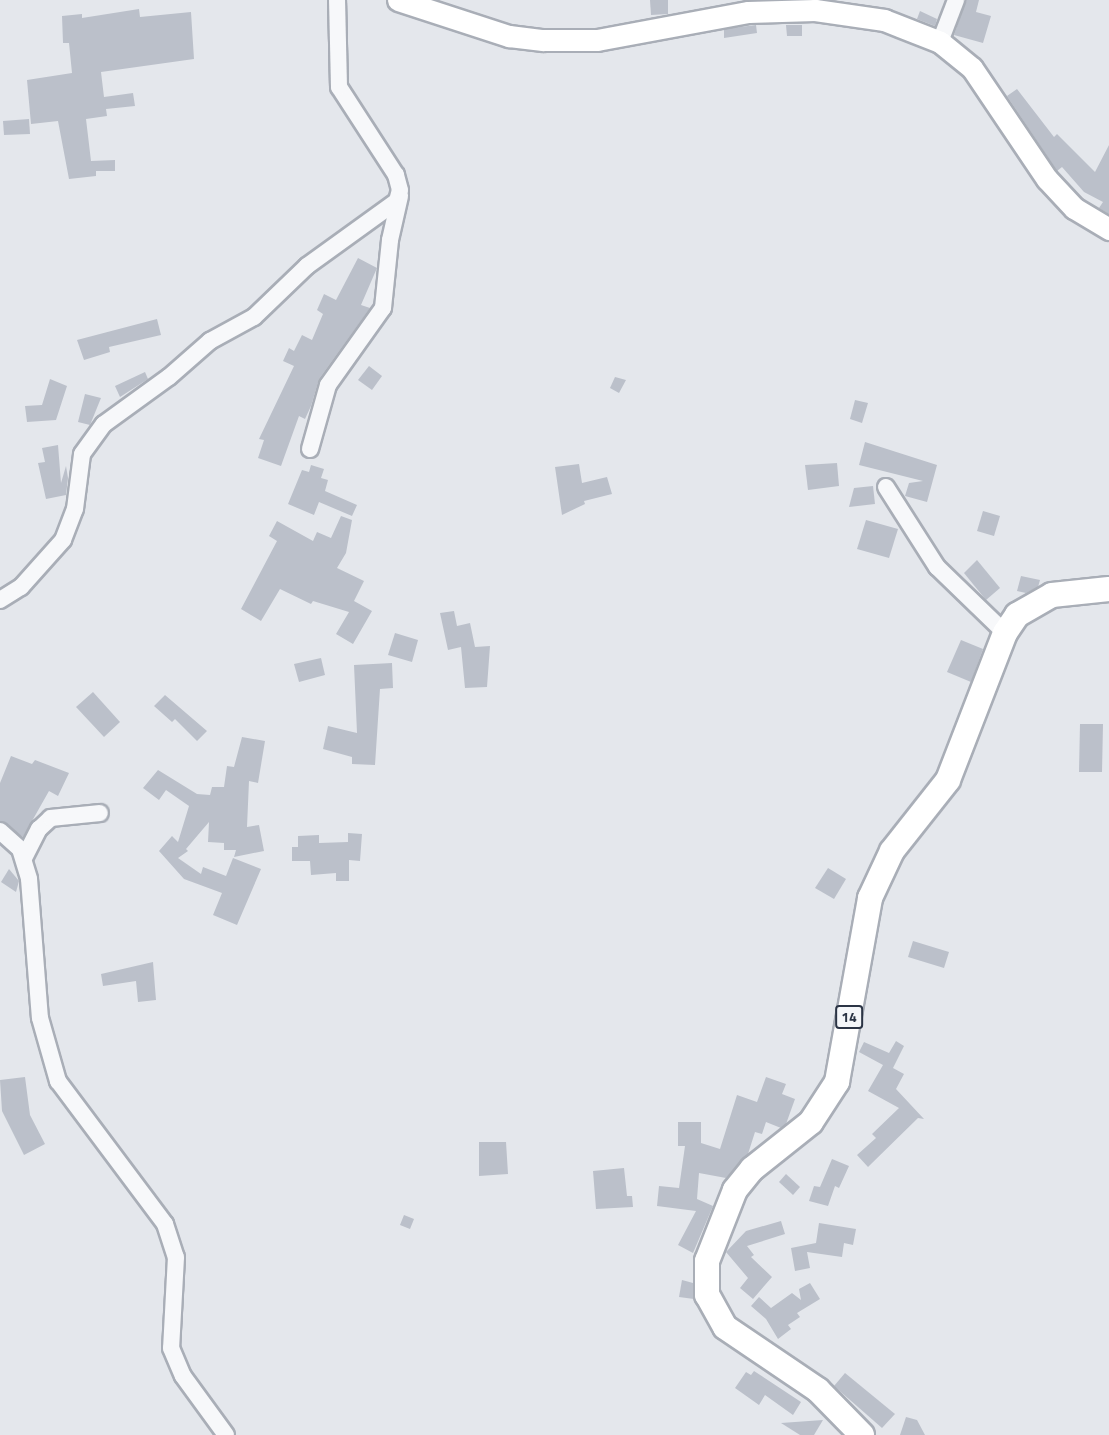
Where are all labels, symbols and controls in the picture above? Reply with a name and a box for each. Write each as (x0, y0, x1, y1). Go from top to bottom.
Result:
road number: 14 (834, 1006, 864, 1028)

